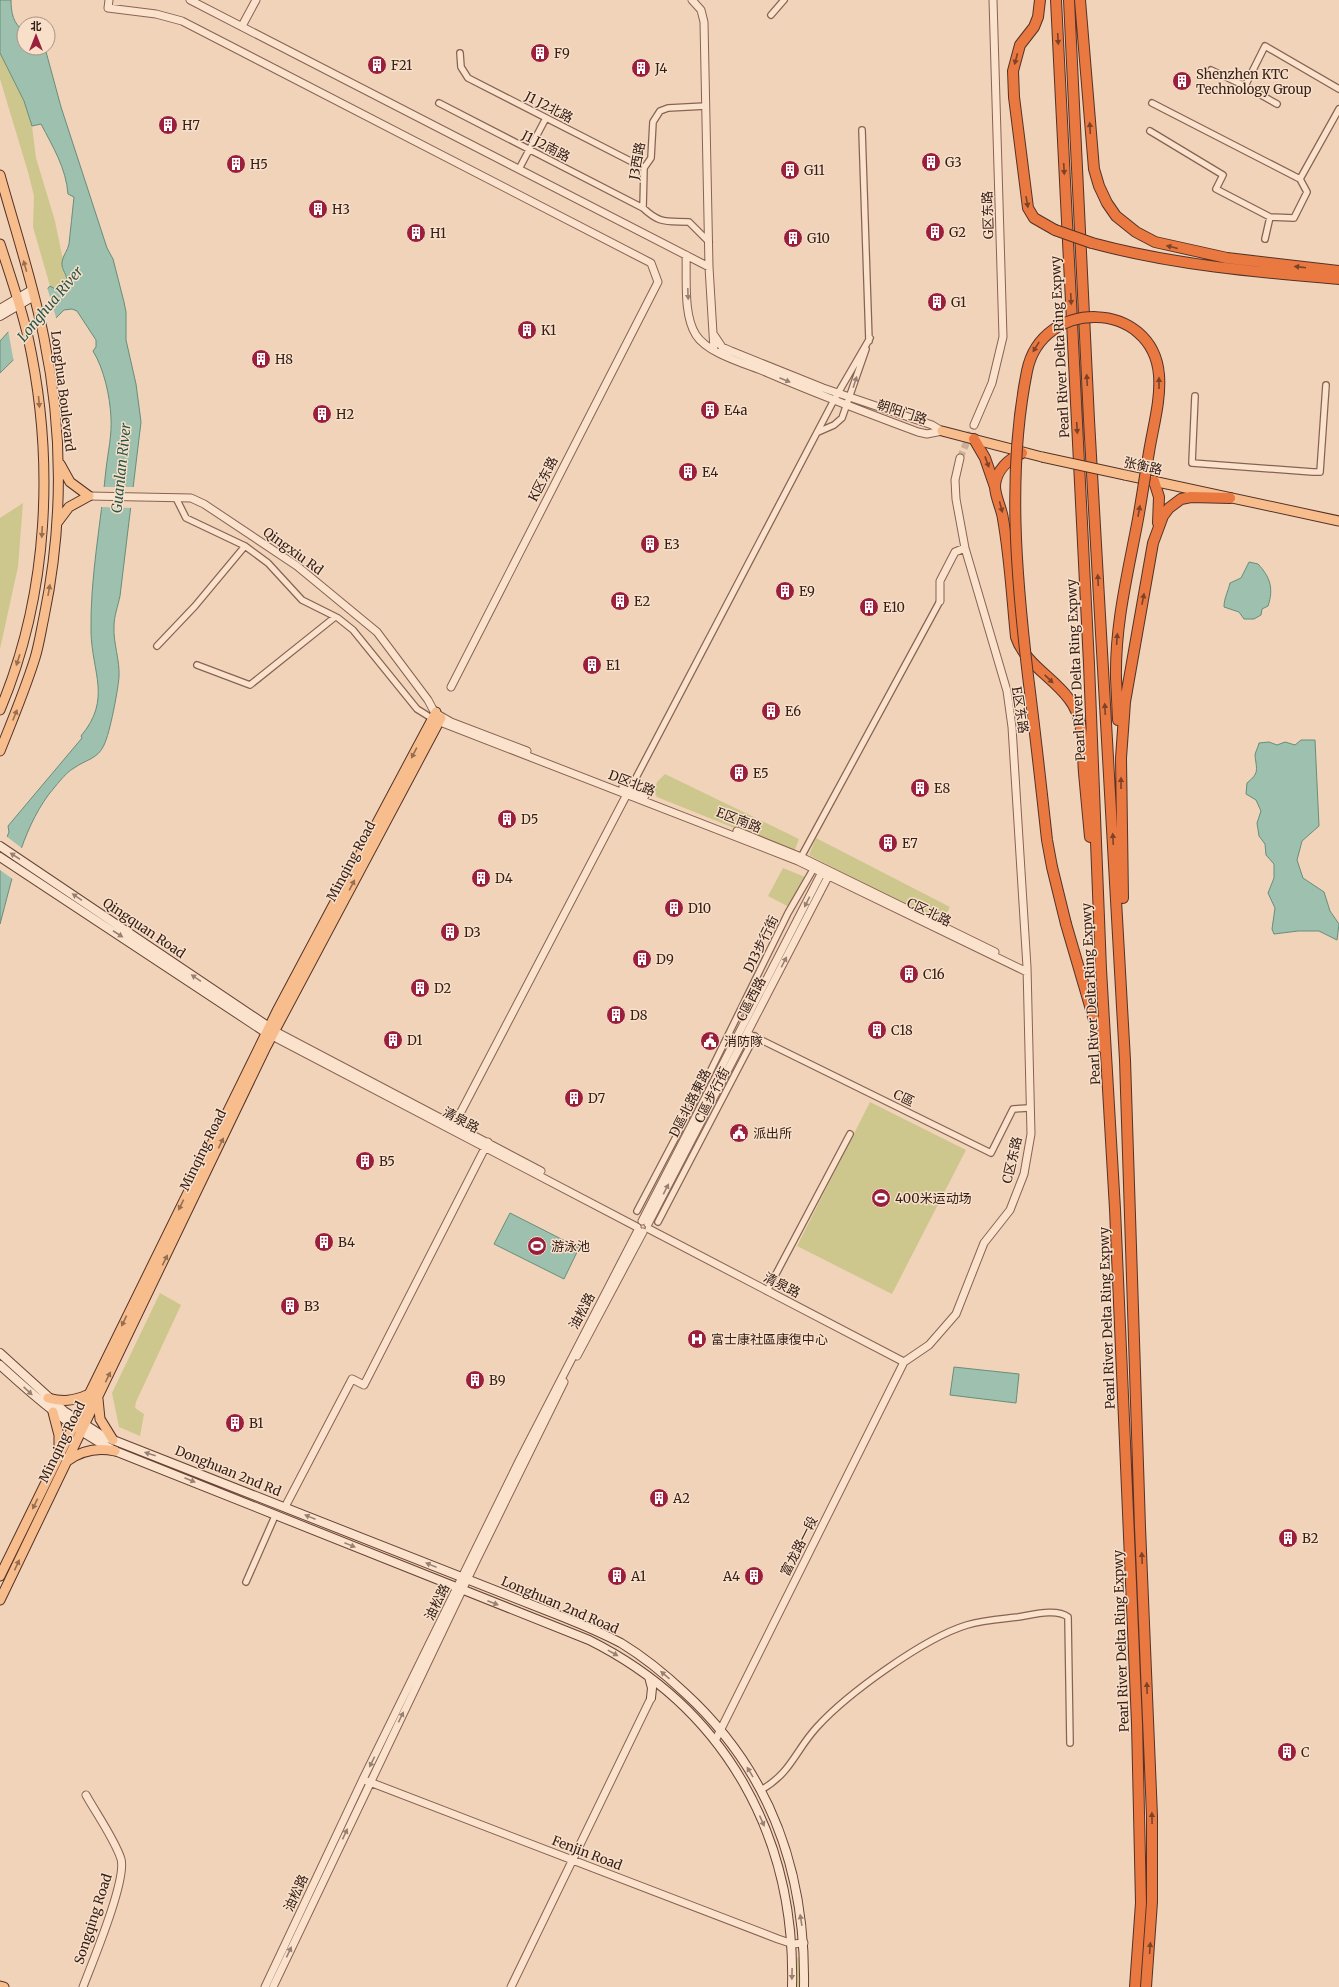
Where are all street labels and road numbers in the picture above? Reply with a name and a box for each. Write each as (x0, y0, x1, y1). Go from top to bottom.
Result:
street label: J1 J2北路 (521, 87, 576, 126)
street label: J1 J2南路 (518, 126, 573, 165)
street label: J3西路 (625, 141, 649, 182)
street label: G区东路 (979, 191, 997, 239)
street label: Pearl River Delta Ring Expwy (1047, 255, 1073, 439)
street label: Longhua Boulevard (47, 330, 79, 453)
street label: 朝阳门路 (875, 396, 929, 428)
street label: K区东路 (524, 454, 562, 504)
street label: 张衡路 (1122, 454, 1164, 478)
street label: Qingxiu Rd (260, 523, 327, 579)
street label: Pearl River Delta Ring Expwy (1063, 578, 1089, 762)
street label: E区东路 (1008, 685, 1032, 735)
street label: D区北路 (606, 766, 658, 800)
street label: E区南路 (714, 804, 764, 836)
street label: Minqing Road (323, 818, 379, 904)
street label: Qingquan Road (100, 894, 189, 962)
street label: C区北路 (904, 894, 954, 930)
street label: Pearl River Delta Ring Expwy (1078, 902, 1104, 1086)
street label: D13步行街 (740, 913, 782, 975)
street label: C區西路 (733, 974, 769, 1024)
street label: C區步行街 (691, 1064, 733, 1126)
street label: D區北路東路 (665, 1066, 715, 1140)
street label: C區 (891, 1086, 917, 1110)
street label: 清泉路 (440, 1103, 482, 1137)
street label: Minqing Road (176, 1106, 230, 1193)
street label: C区东路 (998, 1135, 1026, 1185)
street label: Pearl River Delta Ring Expwy (1095, 1226, 1119, 1409)
street label: 清泉路 (761, 1269, 803, 1301)
street label: 油松路 (565, 1290, 599, 1332)
street label: Minqing Road (35, 1398, 89, 1485)
street label: Donghuan 2nd Rd (172, 1442, 284, 1500)
street label: 富龙路一段 (777, 1513, 821, 1579)
street label: Pearl River Delta Ring Expwy (1109, 1549, 1133, 1732)
street label: Longhuan 2nd Road (499, 1573, 621, 1637)
street label: 油松路 (421, 1581, 453, 1623)
street label: Fenjin Road (550, 1832, 625, 1874)
street label: Songqing Road (70, 1871, 116, 1967)
street label: 油松路 (280, 1872, 312, 1914)

